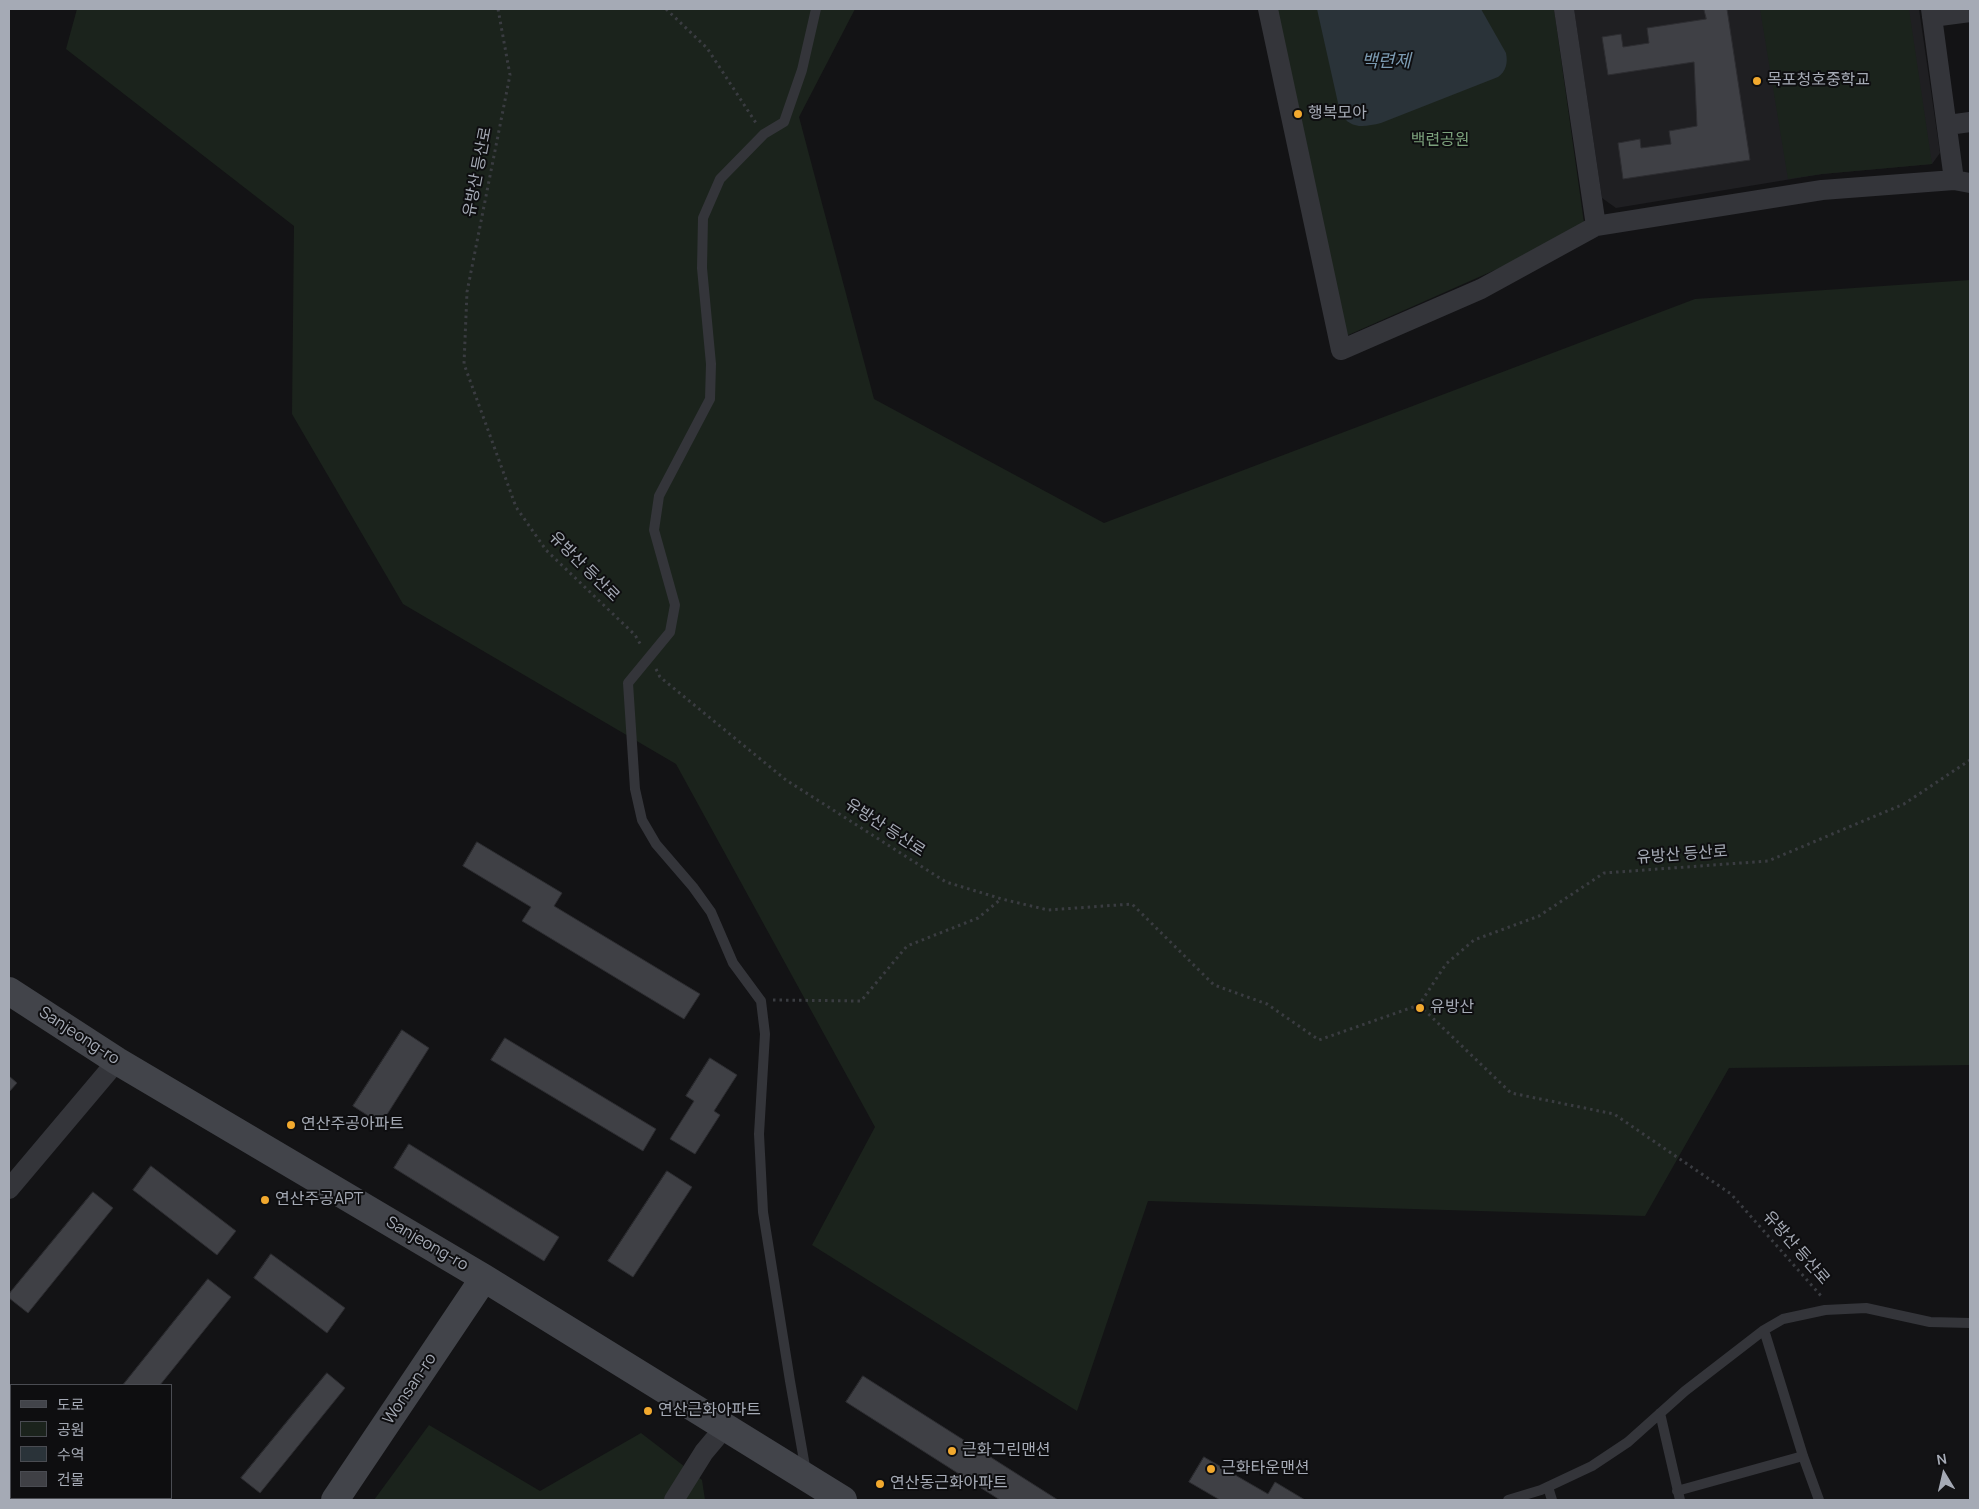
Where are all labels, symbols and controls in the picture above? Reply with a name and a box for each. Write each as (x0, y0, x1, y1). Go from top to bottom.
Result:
water label: 백련제 (1361, 51, 1411, 73)
place label: 목포청호중학교 (1767, 71, 1870, 91)
marker: 목포청호중학교 (1751, 75, 1763, 87)
place label: 행복모아 (1308, 104, 1367, 124)
marker: 행복모아 (1292, 108, 1304, 120)
street label: 유방산 등산로 (460, 125, 496, 219)
park label: 백련공원 (1411, 131, 1469, 151)
street label: 유방산 등산로 (545, 528, 623, 606)
street label: 유방산 등산로 (841, 795, 929, 861)
street label: 유방산 등산로 (1636, 842, 1728, 868)
place label: 유방산 (1430, 998, 1474, 1018)
marker: 유방산 (1414, 1002, 1426, 1014)
street label: Sanjeong-ro (35, 1003, 123, 1069)
place label: 연산주공아파트 (301, 1115, 404, 1135)
marker: 연산주공아파트 (285, 1119, 297, 1131)
place label: 연산주공APT (275, 1190, 363, 1210)
marker: 연산주공APT (259, 1194, 271, 1206)
street label: 유방산 등산로 (1759, 1207, 1833, 1289)
street label: Sanjeong-ro (382, 1213, 472, 1275)
street label: Wonsan-ro (379, 1350, 441, 1428)
legend (10, 1384, 172, 1499)
text: 도로 (57, 1394, 85, 1415)
place label: 연산근화아파트 (658, 1401, 761, 1421)
marker: 연산근화아파트 (642, 1405, 654, 1417)
text: 공원 (57, 1419, 85, 1440)
place label: 근화그린맨션 (962, 1441, 1050, 1461)
text: 수역 (57, 1444, 85, 1465)
marker: 근화그린맨션 (946, 1445, 958, 1457)
north arrow (1919, 1449, 1969, 1499)
text: N (1935, 1449, 1948, 1469)
place label: 근화타운맨션 (1221, 1459, 1309, 1479)
marker: 근화타운맨션 (1205, 1463, 1217, 1475)
text: 건물 (57, 1469, 85, 1490)
place label: 연산동근화아파트 (890, 1474, 1008, 1494)
marker: 연산동근화아파트 (874, 1478, 886, 1490)

